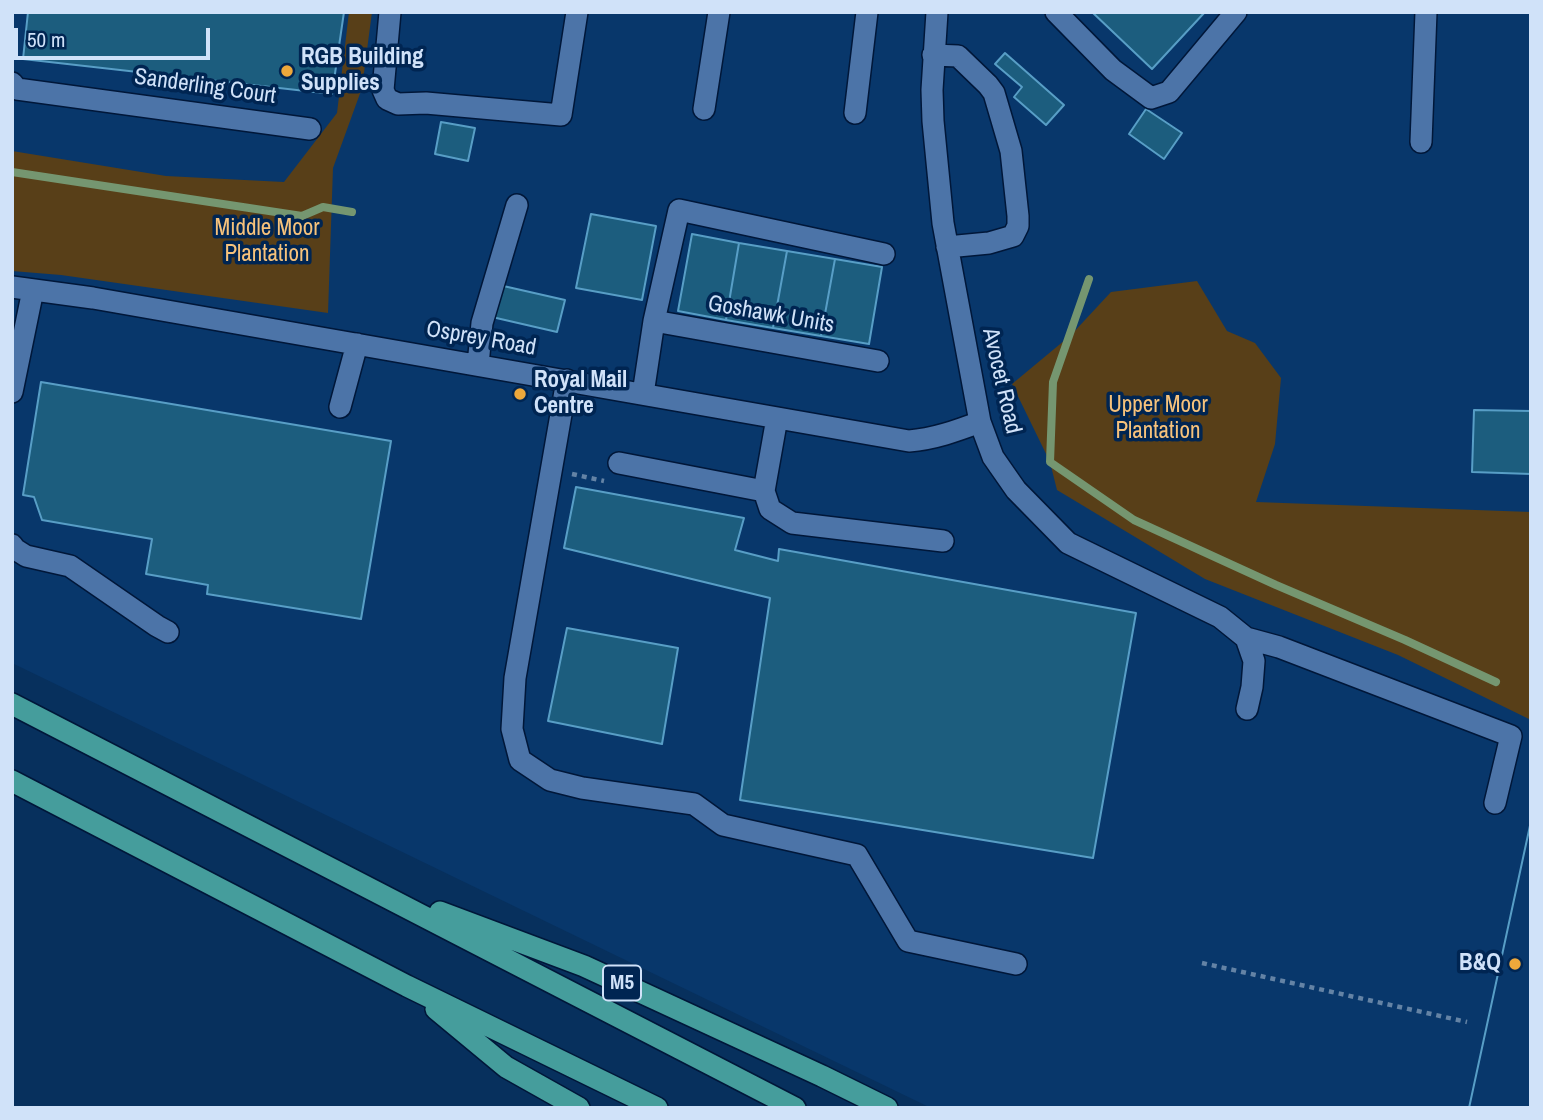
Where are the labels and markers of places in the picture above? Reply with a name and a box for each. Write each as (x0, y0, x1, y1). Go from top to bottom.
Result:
place label: RGB Building Supplies (301, 44, 424, 98)
marker: RGB Building Supplies (279, 63, 295, 79)
place label: Royal Mail Centre (534, 367, 627, 421)
marker: Royal Mail Centre (512, 386, 528, 402)
place label: B&Q (1459, 950, 1501, 978)
marker: B&Q (1507, 956, 1523, 972)

